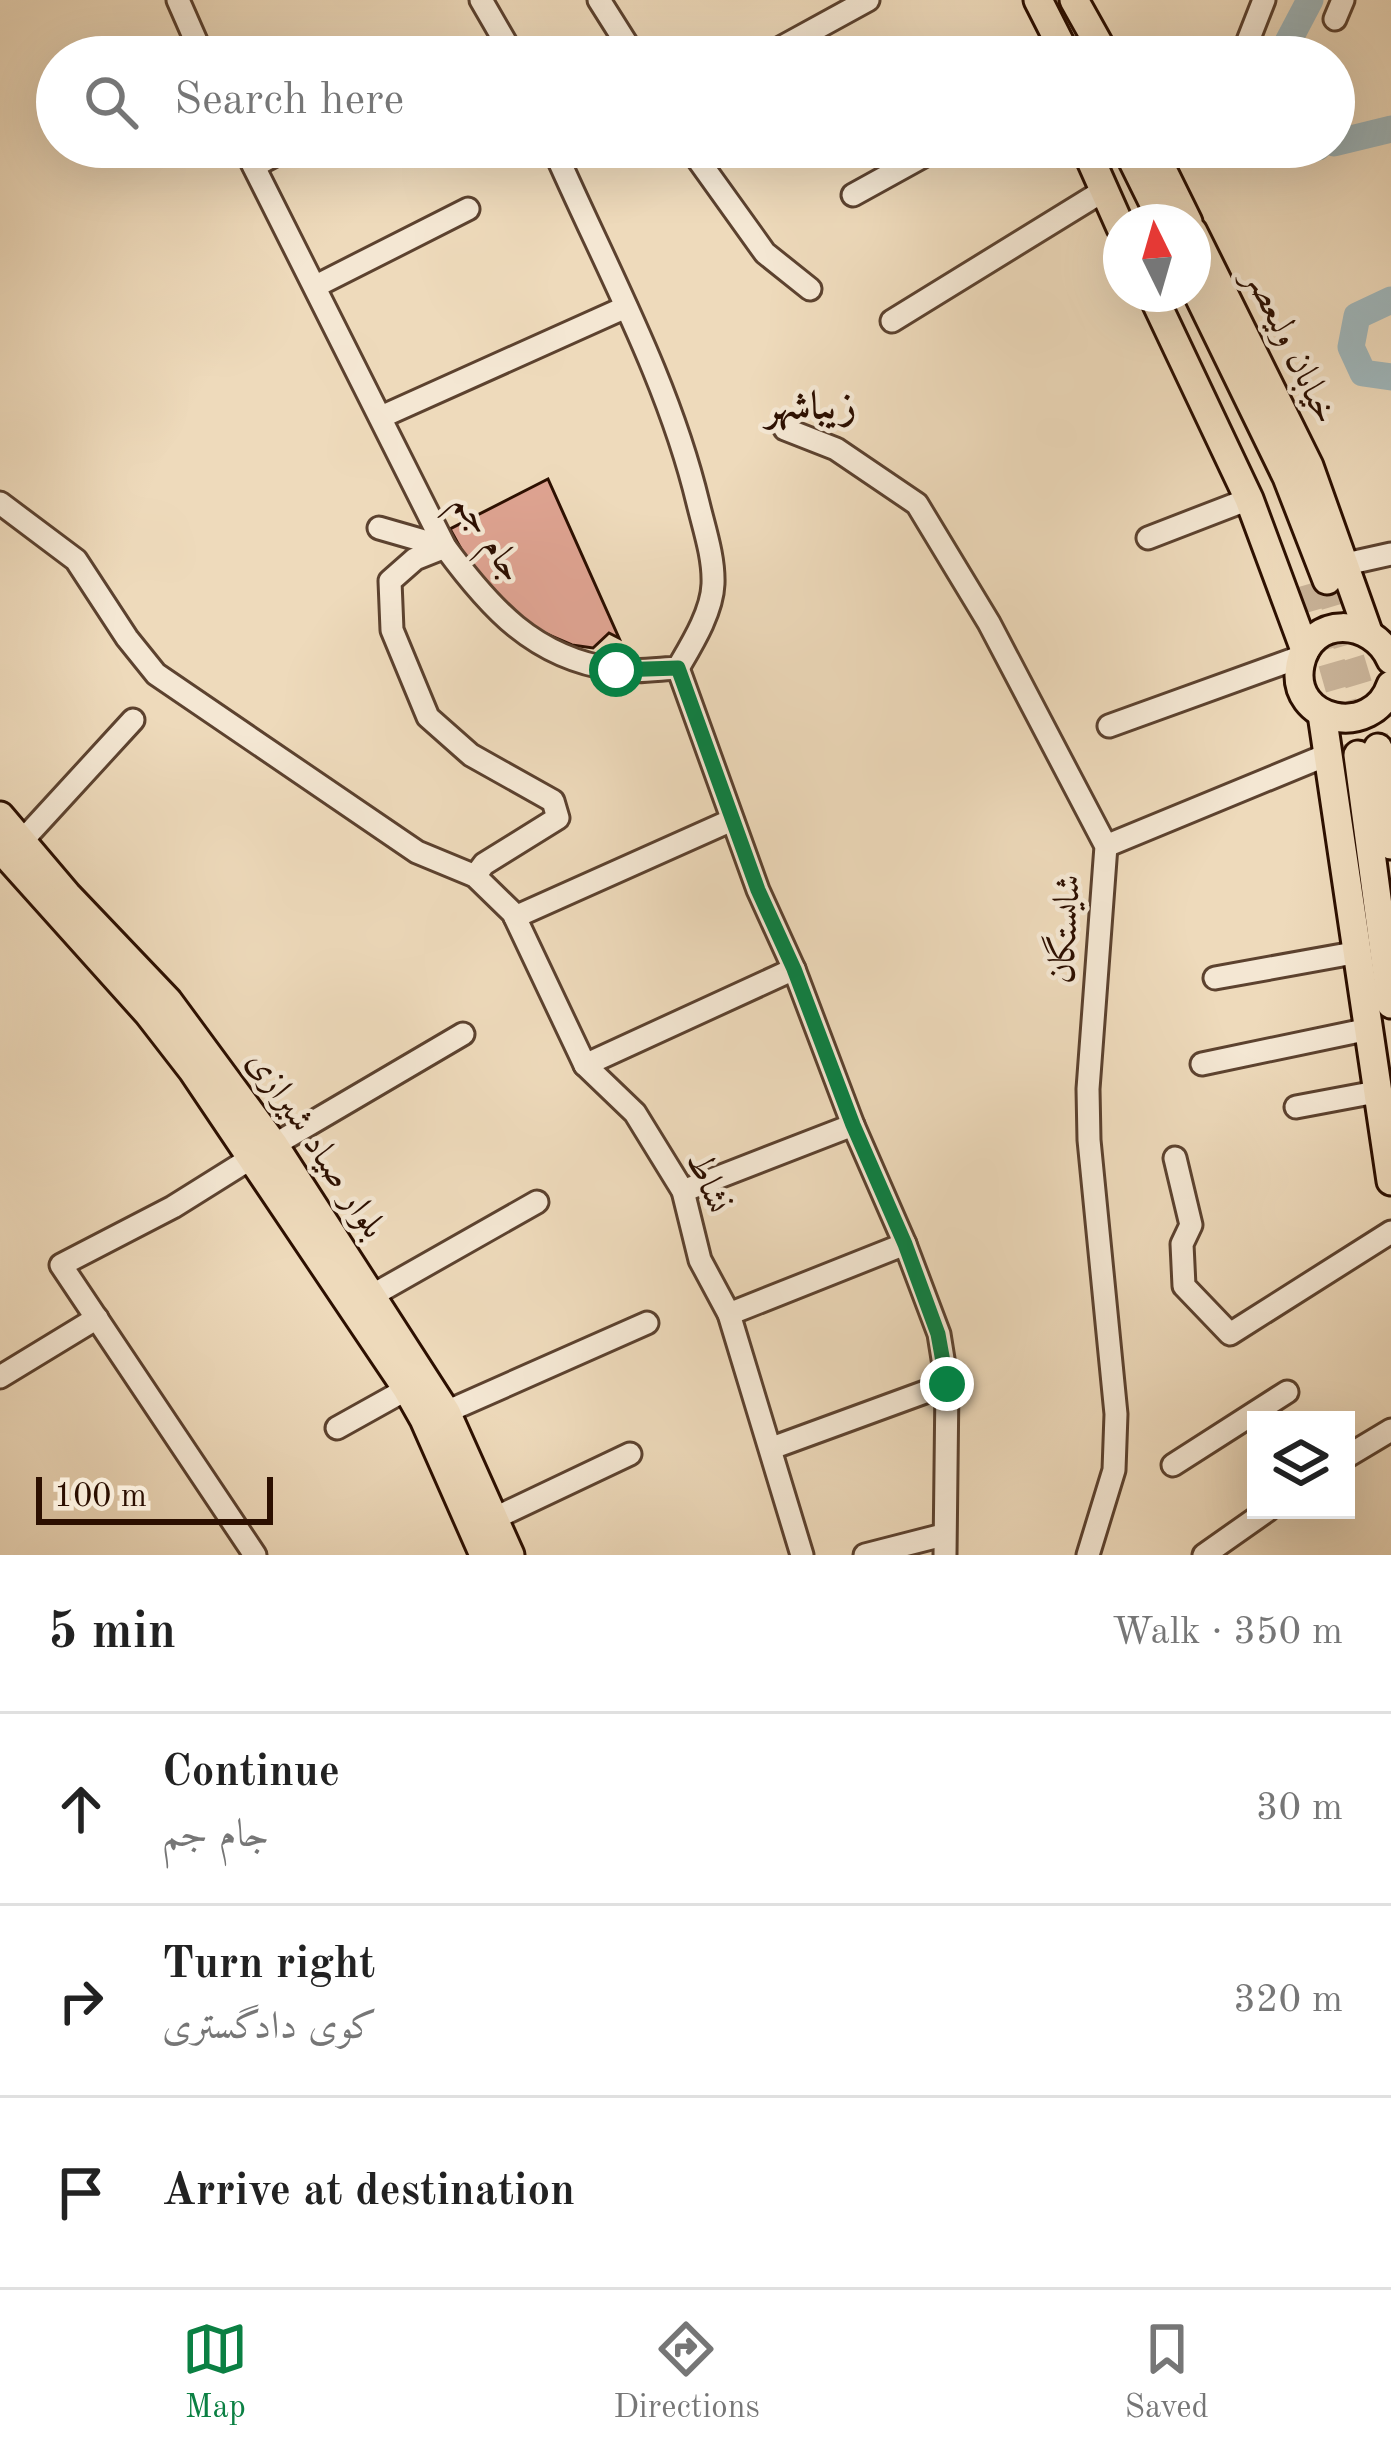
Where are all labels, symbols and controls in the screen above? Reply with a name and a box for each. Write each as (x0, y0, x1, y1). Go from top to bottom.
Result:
search box (36, 36, 1355, 168)
icon: search (78, 69, 144, 135)
text: Search here (174, 79, 404, 124)
north arrow (1103, 204, 1211, 312)
street label: خیابان ولیعصر (1233, 260, 1343, 431)
district label: زیباشهر (762, 388, 856, 431)
street label: جام جم (435, 487, 530, 596)
route start (589, 643, 643, 697)
street label: شایستگان (1037, 873, 1089, 985)
street label: بلوار صیاد شیرازی (239, 1045, 391, 1245)
street label: نشاط (679, 1147, 735, 1219)
route end (920, 1357, 974, 1411)
map controls (1247, 1411, 1355, 1519)
button: layers (1247, 1411, 1355, 1519)
scale bar (36, 1471, 273, 1524)
text: 100 m (54, 1481, 147, 1514)
text: 5 min (48, 1608, 176, 1659)
text: Walk · 350 m (1112, 1613, 1343, 1652)
text: Continue (162, 1751, 340, 1796)
icon: ahead (48, 1776, 114, 1842)
text: 30 m (1256, 1789, 1343, 1828)
text: جام جم (162, 1816, 269, 1855)
text: Turn right (162, 1943, 375, 1988)
icon: right (48, 1968, 114, 2034)
text: 320 m (1233, 1981, 1343, 2020)
text: کوی دادگستری (162, 2008, 377, 2047)
icon: arrive (48, 2160, 114, 2226)
text: Arrive at destination (162, 2170, 575, 2215)
tab: Map (182, 2316, 248, 2429)
tab: Directions (613, 2316, 760, 2429)
tab: Saved (1125, 2316, 1209, 2429)

